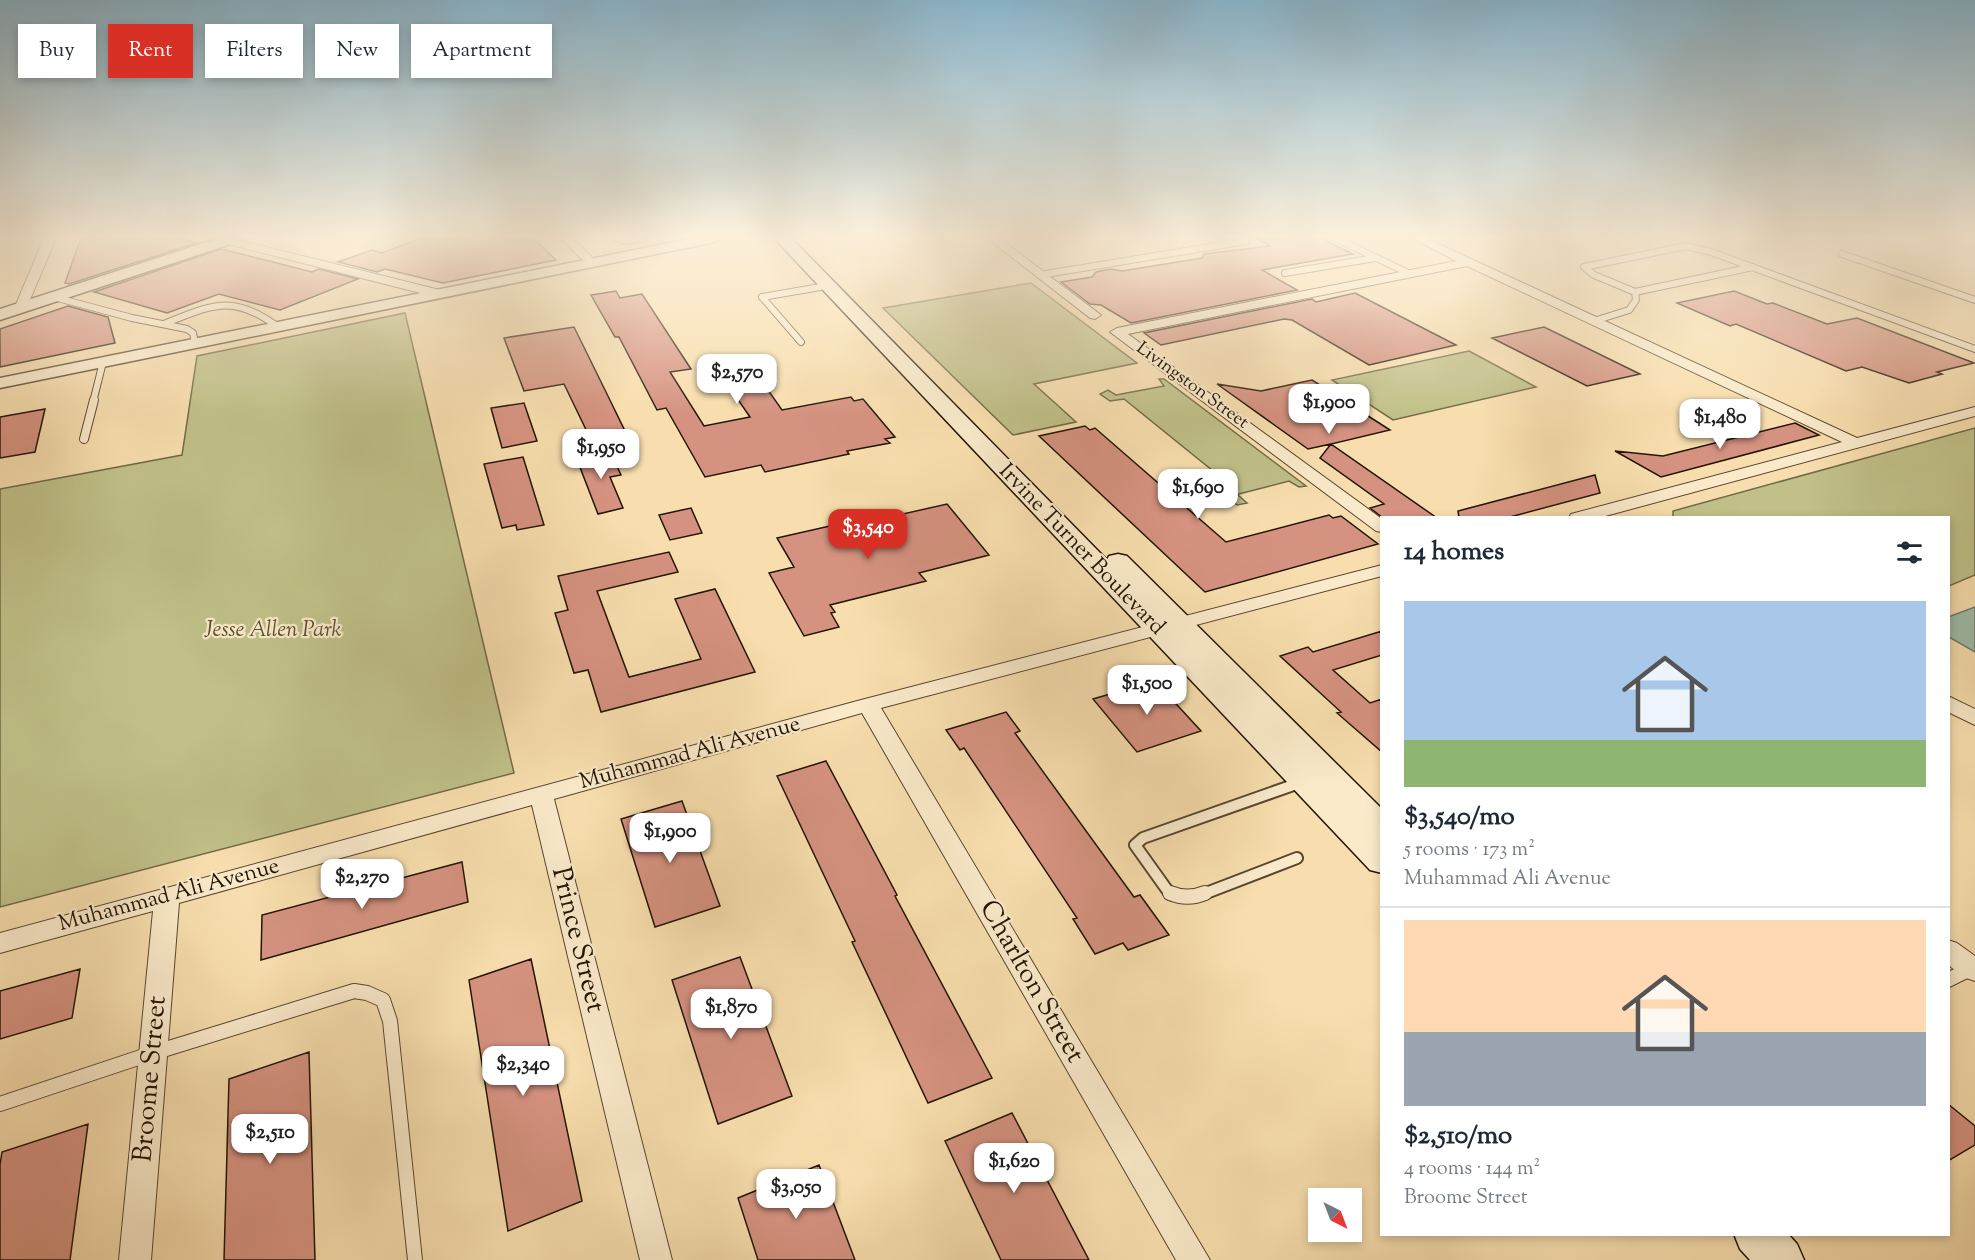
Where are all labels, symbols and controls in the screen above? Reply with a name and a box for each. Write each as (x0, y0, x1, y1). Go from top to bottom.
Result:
chip: Buy (18, 24, 96, 78)
chip: Rent (108, 24, 193, 78)
chip: Filters (205, 24, 303, 78)
chip: New (315, 24, 399, 78)
chip: Apartment (411, 24, 552, 78)
street label: Livingston Street (1130, 336, 1254, 436)
pin: $2,570 (688, 354, 786, 405)
text: $2,570 (711, 359, 763, 388)
pin: $1,900 (1280, 384, 1378, 435)
text: $1,900 (1303, 389, 1355, 418)
pin: $1,480 (1671, 399, 1769, 450)
text: $1,480 (1693, 404, 1747, 433)
pin: $1,950 (552, 429, 650, 480)
text: $1,950 (576, 434, 626, 463)
street label: Irvine Turner Boulevard (990, 457, 1172, 643)
pin: $1,690 (1149, 469, 1247, 520)
text: $1,690 (1172, 474, 1224, 503)
pin: $3,540 (819, 509, 917, 560)
text: $3,540 (842, 514, 894, 543)
text: 14 homes (1404, 534, 1504, 571)
icon: filters (1893, 536, 1926, 569)
park label: Jesse Allen Park (204, 615, 341, 647)
icon: home (1611, 640, 1719, 748)
pin: $1,500 (1098, 665, 1196, 716)
text: $1,500 (1122, 670, 1172, 699)
street label: Muhammad Ali Avenue (576, 709, 804, 799)
text: $3,540/mo (1404, 799, 1515, 836)
pin: $1,900 (621, 813, 719, 864)
text: $1,900 (644, 818, 696, 847)
text: 5 rooms · 173 m² (1404, 836, 1535, 865)
street label: Muhammad Ali Avenue (55, 851, 283, 941)
pin: $2,270 (313, 859, 411, 910)
street label: Prince Street (540, 863, 614, 1017)
text: $2,270 (335, 864, 389, 893)
text: Muhammad Ali Avenue (1404, 865, 1611, 894)
street label: Charlton Street (969, 893, 1093, 1071)
icon: home (1611, 959, 1719, 1067)
pin: $1,870 (682, 989, 780, 1040)
street label: Broome Street (124, 994, 178, 1164)
text: $1,870 (705, 994, 757, 1023)
pin: $2,340 (474, 1046, 572, 1097)
text: $2,340 (496, 1051, 550, 1080)
pin: $2,510 (221, 1114, 319, 1165)
text: $2,510/mo (1404, 1118, 1512, 1155)
text: $2,510 (245, 1119, 295, 1148)
pin: $1,620 (965, 1143, 1063, 1194)
text: $1,620 (988, 1148, 1040, 1177)
text: 4 rooms · 144 m² (1404, 1155, 1540, 1184)
pin: $3,050 (747, 1169, 845, 1220)
text: $3,050 (770, 1174, 822, 1203)
text: Broome Street (1404, 1184, 1528, 1213)
north arrow (1308, 1188, 1362, 1242)
map controls (1308, 1188, 1362, 1242)

